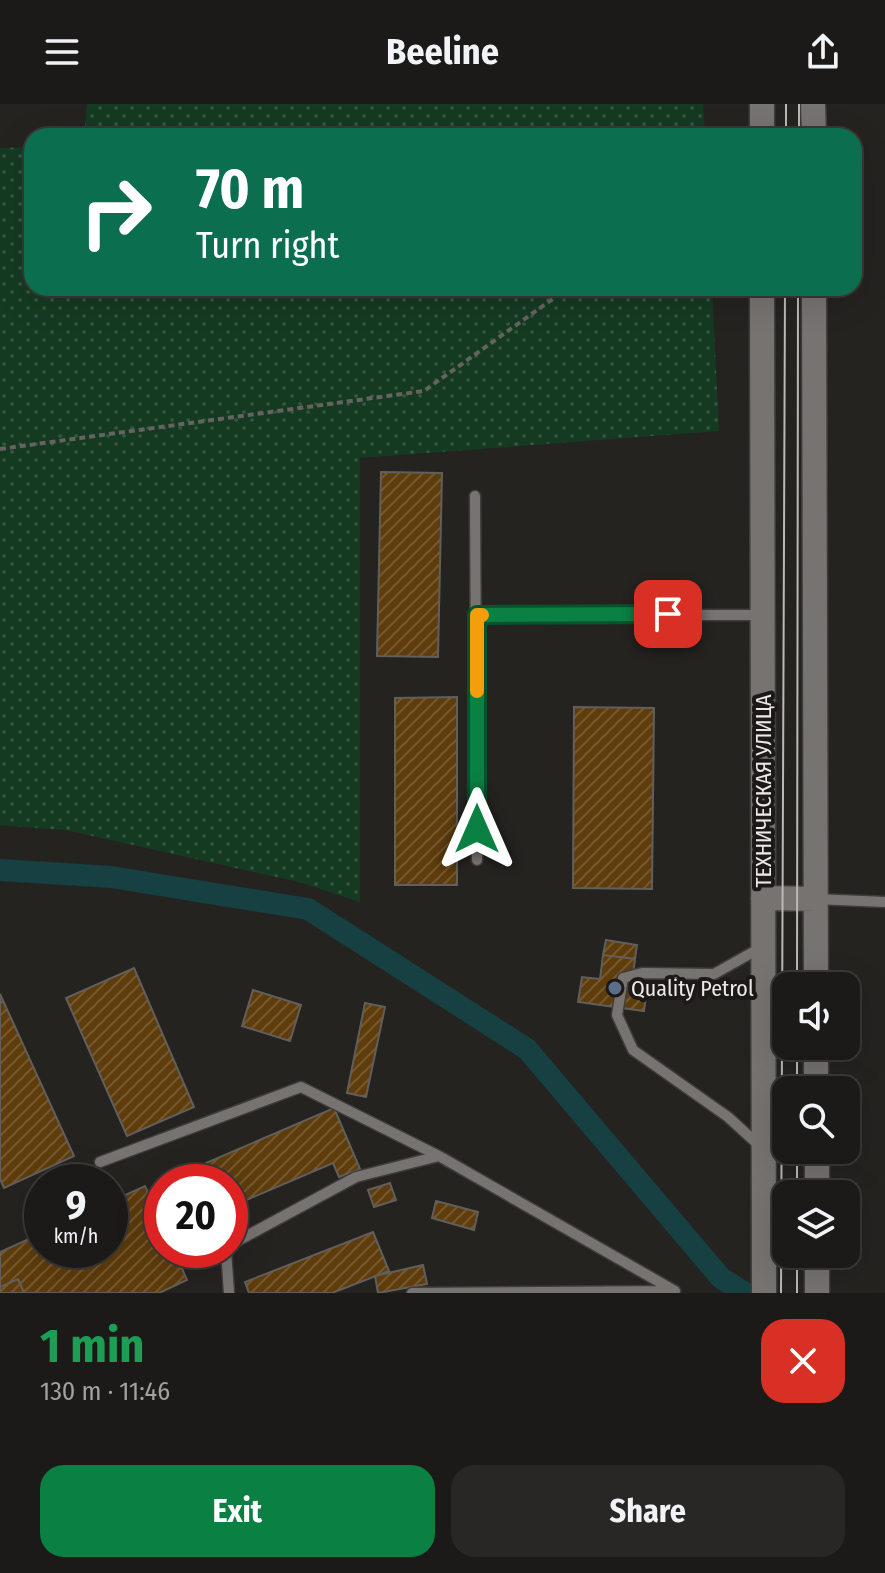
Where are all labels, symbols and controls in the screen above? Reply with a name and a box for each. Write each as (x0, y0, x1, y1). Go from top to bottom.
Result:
icon: menu (40, 30, 84, 74)
text: Beeline (386, 30, 499, 74)
icon: share (801, 30, 845, 74)
text: 70 m (196, 156, 304, 223)
icon: right (64, 160, 168, 264)
text: Turn right (196, 224, 339, 268)
pin (634, 580, 702, 648)
icon: arrive (646, 592, 690, 636)
street label: ТЕХНИЧЕСКАЯ УЛИЦА (750, 694, 777, 888)
position arrow (435, 787, 519, 871)
map controls (772, 972, 860, 1268)
button: sound (772, 972, 860, 1060)
place label: Quality Petrol (631, 975, 754, 1002)
marker: Quality Petrol (606, 979, 624, 997)
button: search (772, 1076, 860, 1164)
speed limit sign: 20 (144, 1164, 248, 1268)
button: layers (772, 1180, 860, 1268)
text: 9 (66, 1182, 86, 1230)
text: km/h (54, 1224, 98, 1248)
text: 1 min (40, 1317, 145, 1375)
button: close (761, 1319, 845, 1403)
text: 130 m · 11:46 (40, 1376, 170, 1407)
button: Exit (40, 1465, 435, 1557)
button: Share (451, 1465, 845, 1557)

